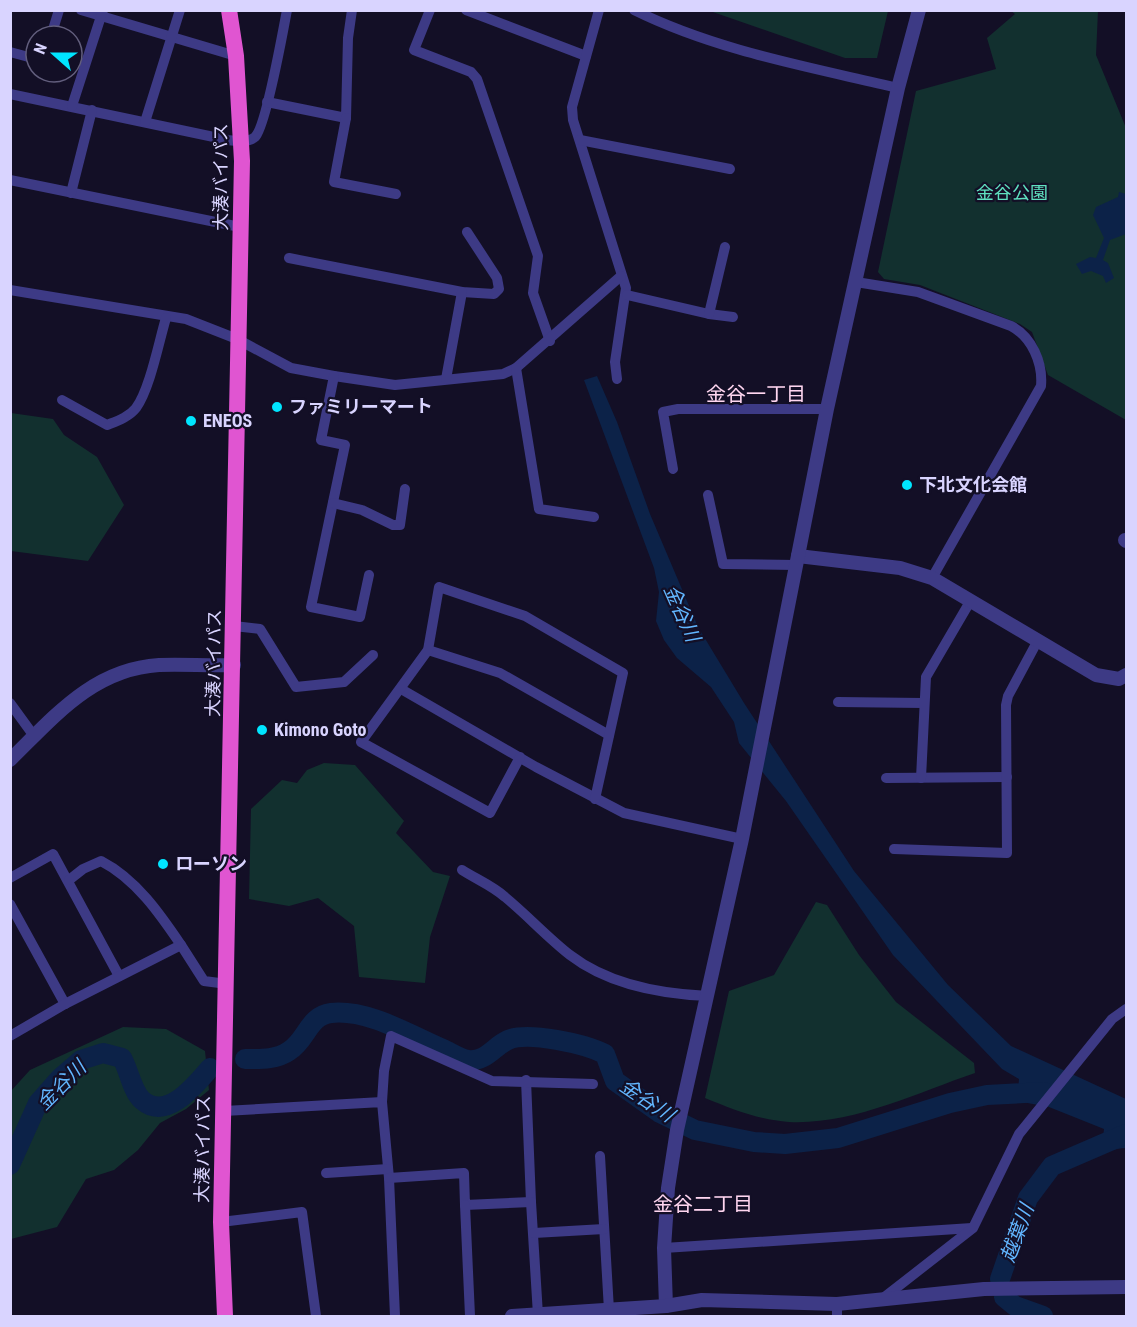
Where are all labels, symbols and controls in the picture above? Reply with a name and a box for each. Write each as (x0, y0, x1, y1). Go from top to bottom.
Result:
north arrow (24, 24, 84, 84)
text: N (30, 41, 51, 57)
street label: 大湊バイパス (210, 123, 231, 231)
park label: 金谷公園 (976, 182, 1048, 203)
district label: 金谷一丁目 (706, 382, 806, 406)
place label: ファミリーマート (289, 396, 433, 417)
marker: ファミリーマート (270, 400, 284, 414)
place label: ENEOS (203, 410, 253, 431)
marker: ENEOS (184, 414, 198, 428)
place label: 下北文化会館 (919, 474, 1027, 495)
marker: 下北文化会館 (900, 478, 914, 492)
water label: 金谷川 (659, 581, 706, 647)
street label: 大湊バイパス (202, 609, 225, 717)
place label: Kimono Goto (274, 719, 367, 740)
marker: Kimono Goto (255, 723, 269, 737)
place label: ローソン (175, 853, 247, 874)
marker: ローソン (156, 857, 170, 871)
water label: 金谷川 (31, 1054, 92, 1115)
water label: 金谷川 (615, 1073, 680, 1128)
street label: 大湊バイパス (191, 1095, 214, 1203)
district label: 金谷二丁目 (653, 1192, 753, 1216)
water label: 越葉川 (995, 1199, 1039, 1265)

